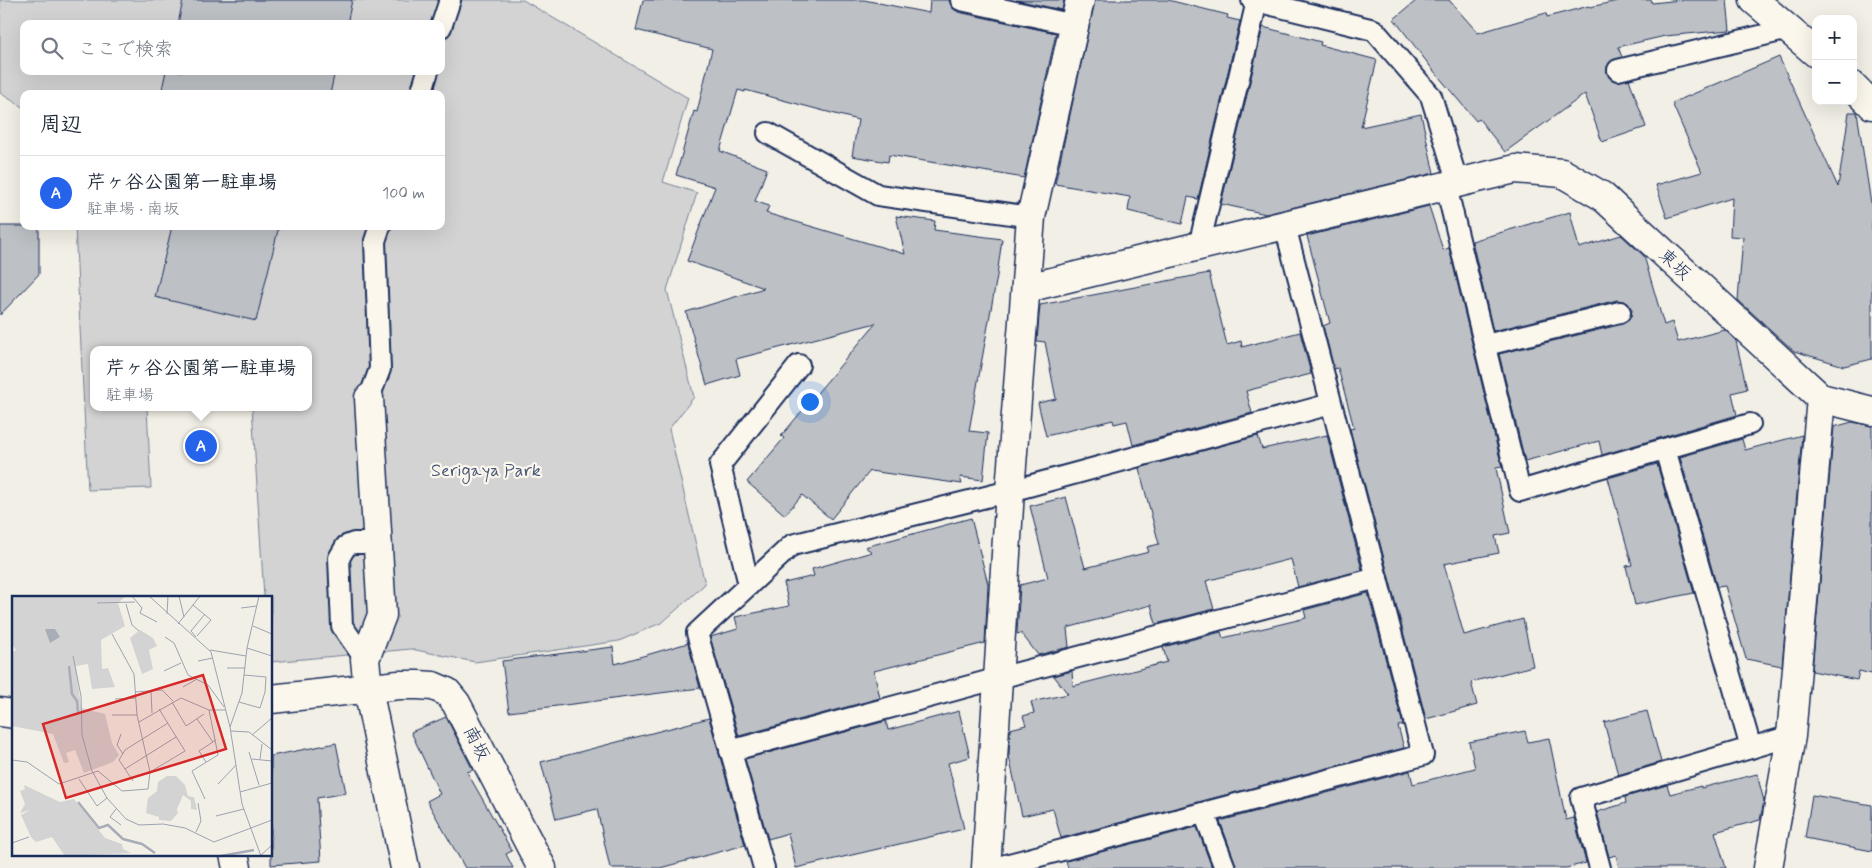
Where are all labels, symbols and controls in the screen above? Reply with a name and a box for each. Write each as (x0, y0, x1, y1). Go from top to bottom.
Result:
map controls (1812, 15, 1857, 105)
button: + (1812, 15, 1857, 60)
search box (20, 20, 445, 75)
icon: search (38, 34, 66, 62)
text: ここで検索 (78, 37, 173, 62)
button: − (1812, 60, 1857, 105)
text: 周辺 (40, 111, 82, 139)
text: 芹ヶ谷公園第一駐車場 (87, 170, 277, 195)
text: A (51, 183, 61, 204)
text: 100 m (382, 183, 425, 204)
text: 駐車場 · 南坂 (87, 199, 179, 220)
street label: 東坂 (1653, 244, 1696, 286)
popup (90, 346, 312, 411)
text: 芹ヶ谷公園第一駐車場 (106, 356, 296, 381)
text: 駐車場 (106, 385, 154, 406)
your location (797, 389, 823, 415)
pin: A (185, 427, 217, 465)
park label: Serigaya Park (431, 459, 541, 484)
inset map (12, 596, 272, 856)
street label: 南坂 (457, 722, 495, 765)

